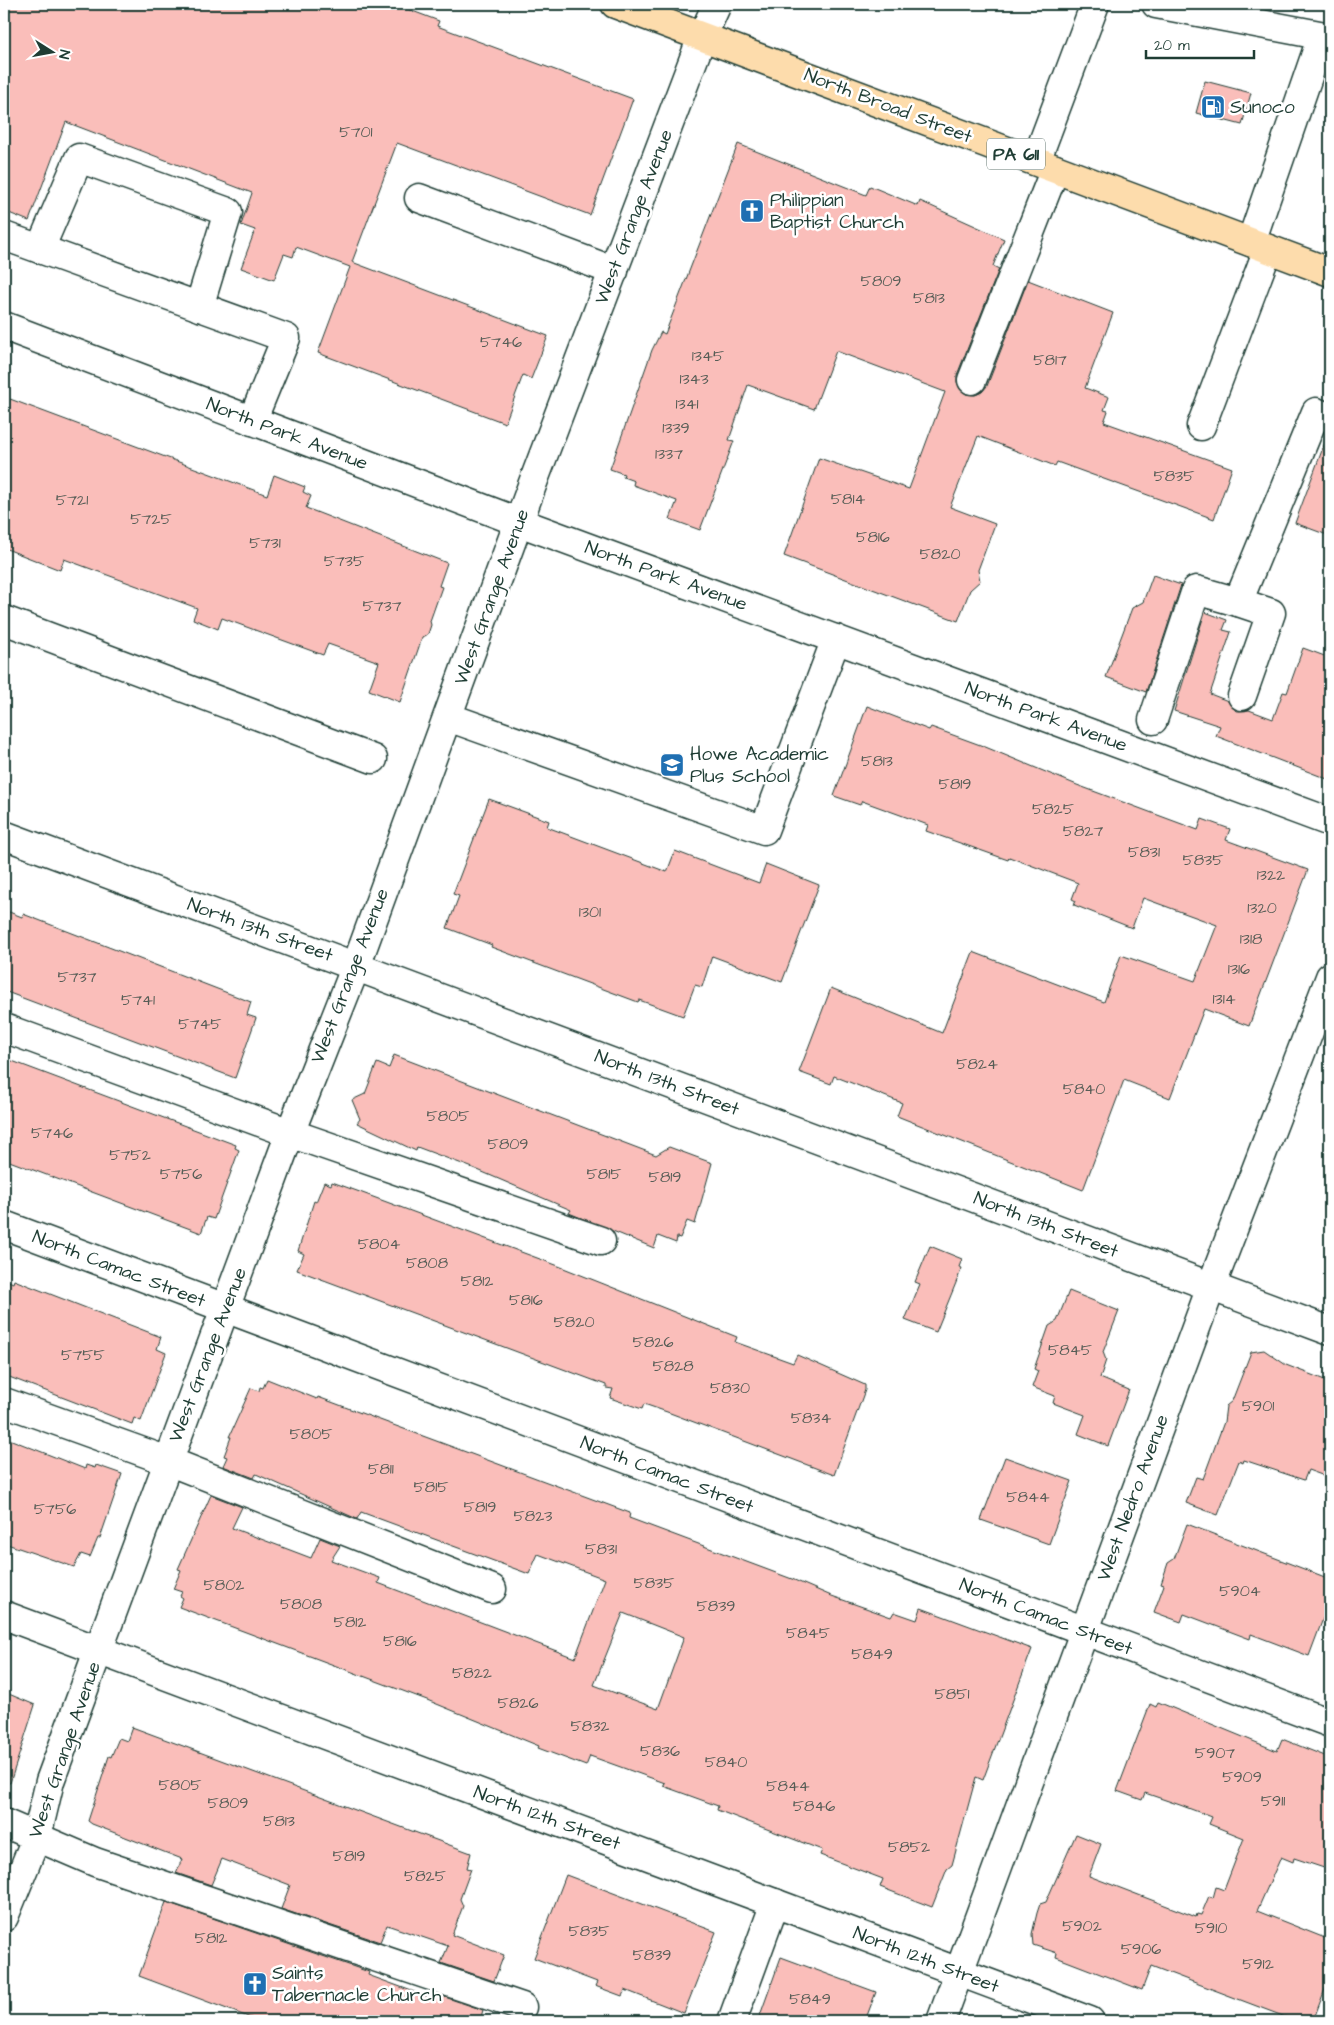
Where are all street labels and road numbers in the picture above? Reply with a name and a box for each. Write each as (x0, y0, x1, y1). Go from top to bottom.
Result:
street label: North Broad Street (800, 61, 976, 151)
street label: West Grange Avenue (588, 126, 681, 309)
road number: PA 611 (987, 138, 1045, 170)
street label: North Park Avenue (202, 391, 372, 477)
street label: West Grange Avenue (448, 505, 537, 689)
street label: North Park Avenue (581, 534, 751, 618)
street label: North Park Avenue (961, 675, 1131, 759)
street label: West Grange Avenue (304, 885, 397, 1068)
street label: North 13th Street (183, 891, 337, 969)
street label: North 13th Street (591, 1043, 744, 1123)
street label: North 13th Street (970, 1185, 1123, 1265)
street label: North Camac Street (28, 1223, 210, 1315)
street label: West Grange Avenue (162, 1264, 255, 1447)
street label: West Nedro Avenue (1090, 1411, 1176, 1585)
street label: North Camac Street (576, 1429, 758, 1521)
street label: North Camac Street (955, 1571, 1137, 1663)
street label: West Grange Avenue (22, 1658, 109, 1842)
street label: North 12th Street (470, 1779, 624, 1857)
street label: North 12th Street (849, 1920, 1003, 2000)

